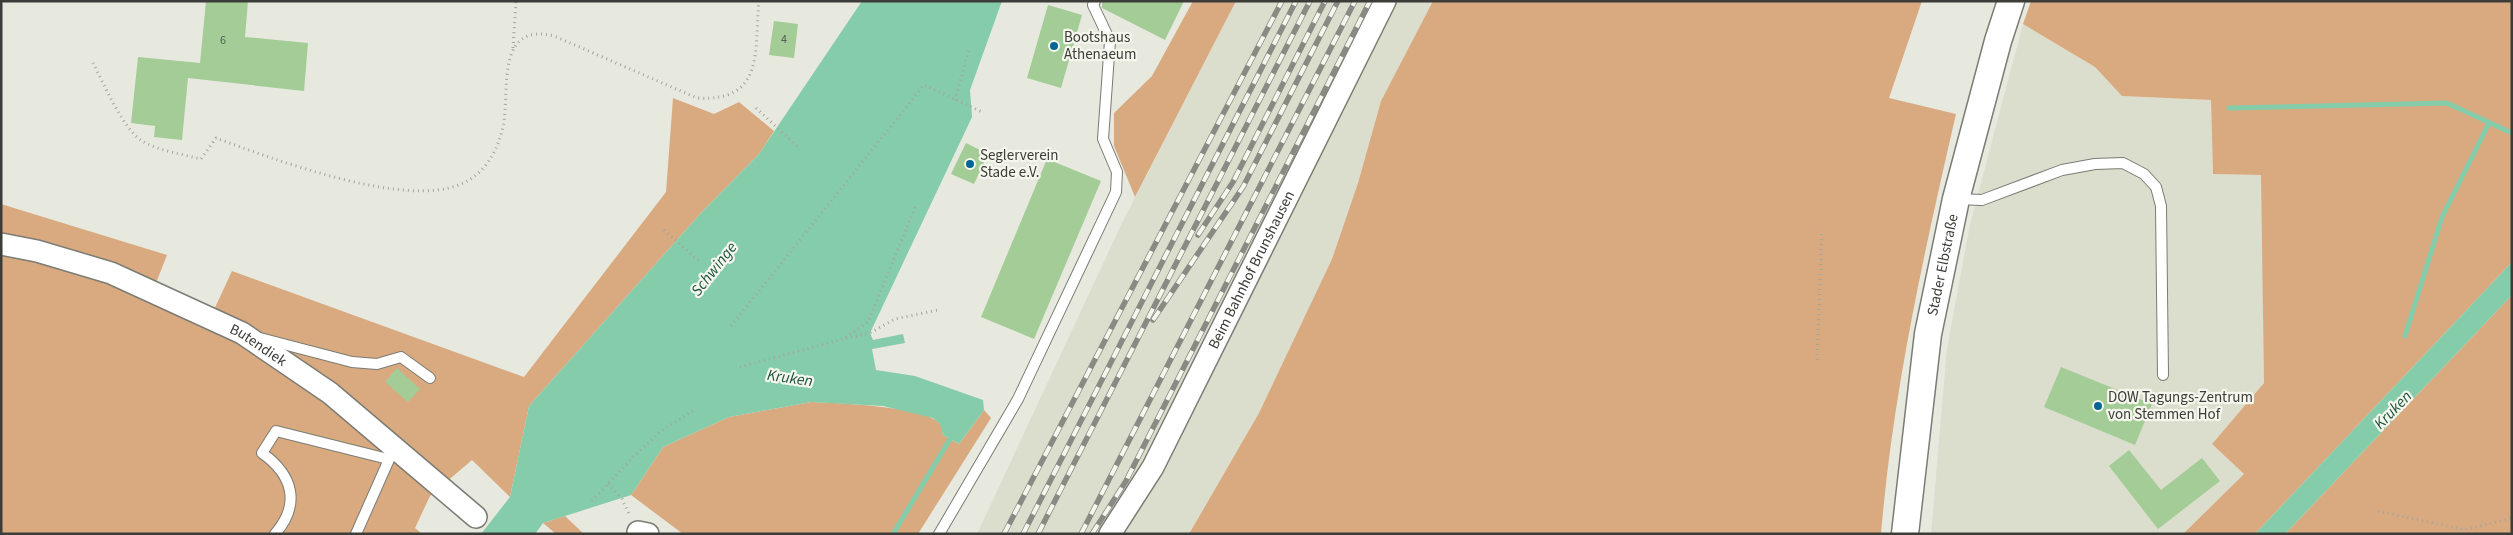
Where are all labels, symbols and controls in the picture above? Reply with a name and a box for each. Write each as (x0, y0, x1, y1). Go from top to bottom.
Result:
place label: Bootshaus Athenaeum (1064, 27, 1136, 65)
house number: 4 (781, 31, 787, 48)
house number: 6 (220, 32, 226, 49)
marker: Bootshaus Athenaeum (1048, 40, 1060, 52)
place label: Seglerverein Stade e.V. (980, 145, 1059, 183)
marker: Seglerverein Stade e.V. (964, 158, 976, 170)
street label: Beim Bahnhof Brunshausen (1203, 187, 1300, 353)
street label: Stader Elbstraße (1922, 212, 1963, 318)
water label: Schwinge (686, 237, 742, 301)
street label: Butendiek (227, 318, 292, 371)
water label: Kruken (766, 364, 814, 392)
water label: Kruken (2369, 386, 2417, 434)
place label: DOW Tagungs-Zentrum von Stemmen Hof (2108, 387, 2253, 425)
marker: DOW Tagungs-Zentrum von Stemmen Hof (2092, 400, 2104, 412)

